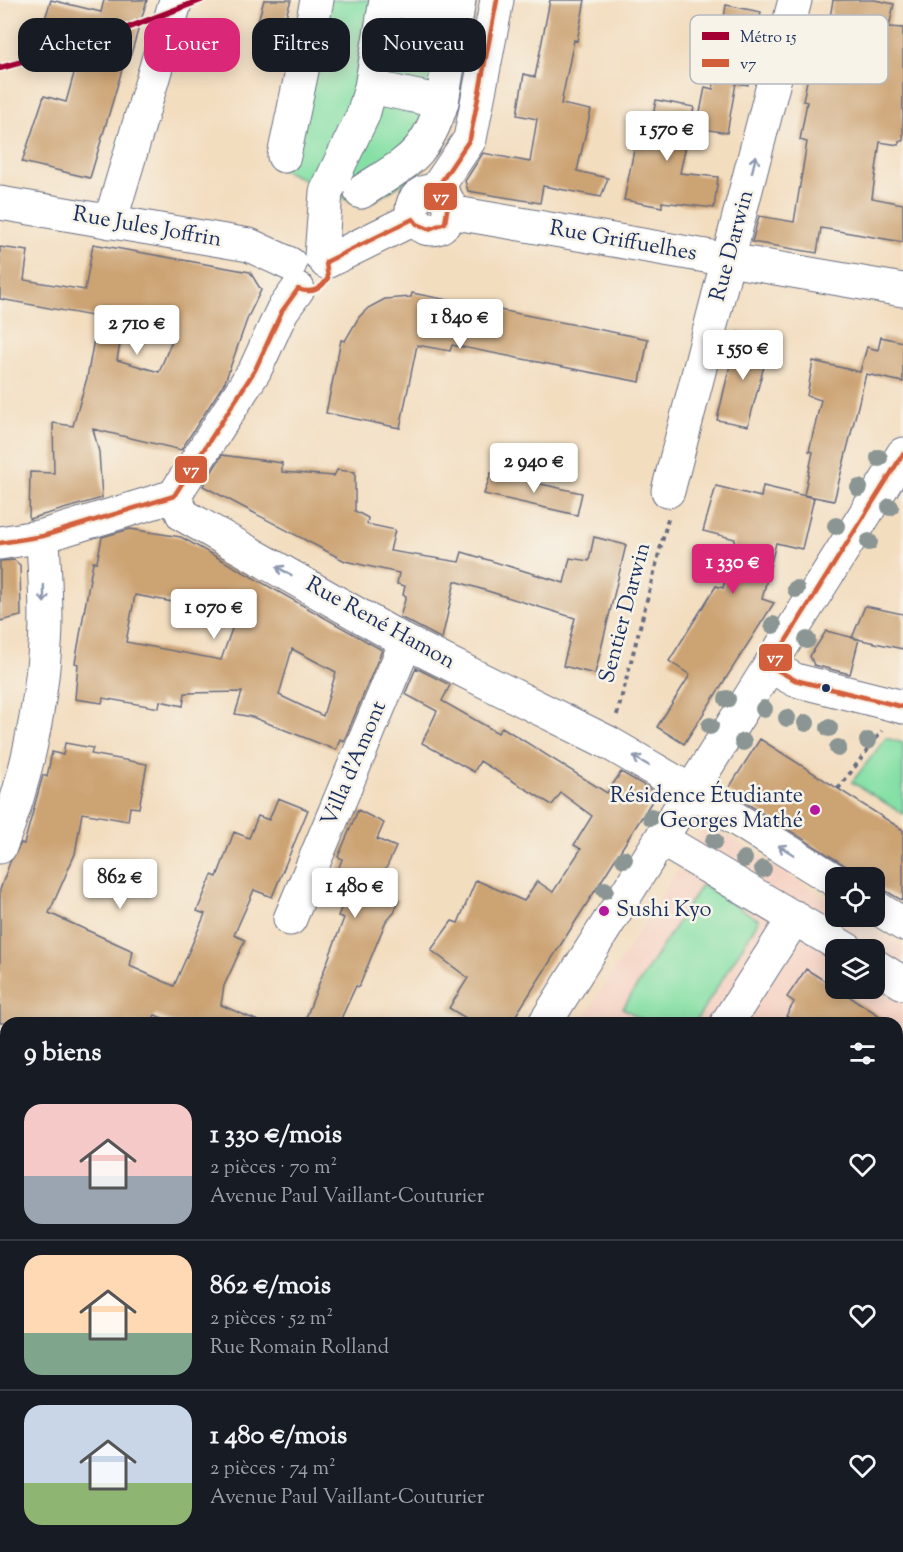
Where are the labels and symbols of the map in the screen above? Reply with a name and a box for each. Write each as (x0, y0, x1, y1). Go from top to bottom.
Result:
legend (690, 15, 888, 84)
text: Métro 15 (740, 27, 797, 50)
text: v7 (740, 54, 756, 77)
pin: 1 570 € (612, 111, 722, 162)
one-way arrow (749, 155, 761, 174)
line badge: v7 (423, 182, 458, 211)
text: v7 (433, 187, 450, 210)
street label: Rue Darwin (703, 187, 763, 305)
street label: Rue Jules Joffrin (70, 199, 224, 257)
street label: Rue Griffuelhes (547, 213, 699, 271)
pin: 1 840 € (405, 299, 515, 350)
pin: 2 710 € (82, 305, 192, 356)
pin: 1 550 € (688, 330, 798, 381)
pin: 2 940 € (479, 443, 589, 494)
line badge: v7 (174, 455, 208, 484)
text: v7 (183, 460, 200, 483)
street label: Sentier Darwin (592, 539, 660, 687)
pin: 1 330 € (678, 544, 788, 595)
one-way arrow (276, 565, 293, 577)
street label: Rue René Hamon (299, 570, 461, 678)
one-way arrow (38, 584, 50, 604)
pin: 1 070 € (159, 589, 269, 640)
line badge: v7 (758, 643, 793, 672)
text: v7 (767, 648, 784, 671)
unlabelled marker (820, 682, 832, 694)
street label: Villa d'Amont (314, 696, 396, 832)
one-way arrow (633, 755, 650, 767)
place label: Résidence Étudiante Georges Mathé (610, 780, 803, 838)
marker: Résidence Étudiante Georges Mathé (808, 803, 822, 817)
one-way arrow (778, 844, 795, 856)
pin: 862 € (78, 859, 162, 910)
pin: 1 480 € (300, 868, 410, 919)
place label: Sushi Kyo (616, 895, 712, 927)
marker: Sushi Kyo (597, 904, 611, 918)

